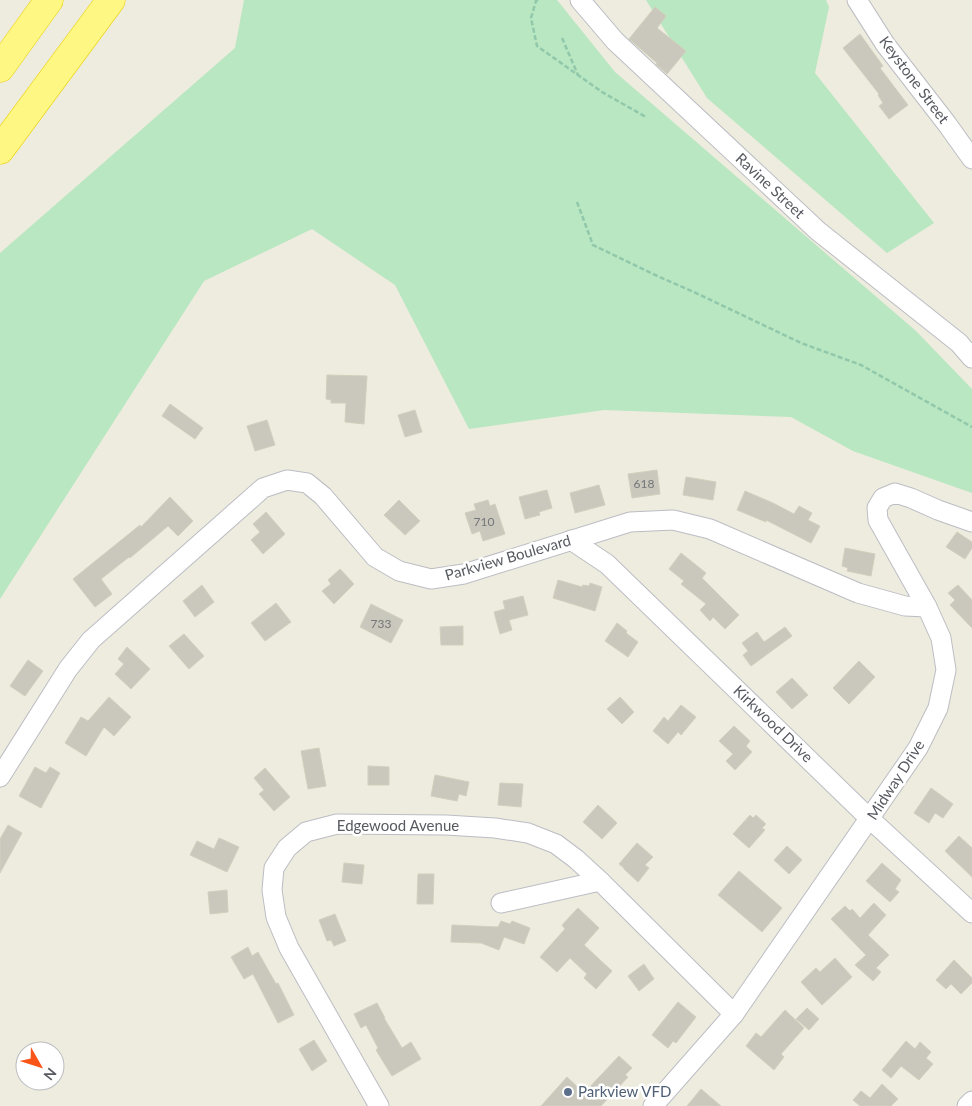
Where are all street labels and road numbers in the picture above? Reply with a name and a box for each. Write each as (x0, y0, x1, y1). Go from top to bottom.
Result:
street label: Keystone Street (876, 32, 954, 127)
street label: Ravine Street (733, 149, 809, 222)
street label: Parkview Boulevard (443, 530, 573, 584)
street label: Kirkwood Drive (730, 681, 817, 766)
street label: Midway Drive (863, 736, 928, 823)
street label: Edgewood Avenue (337, 816, 459, 834)

